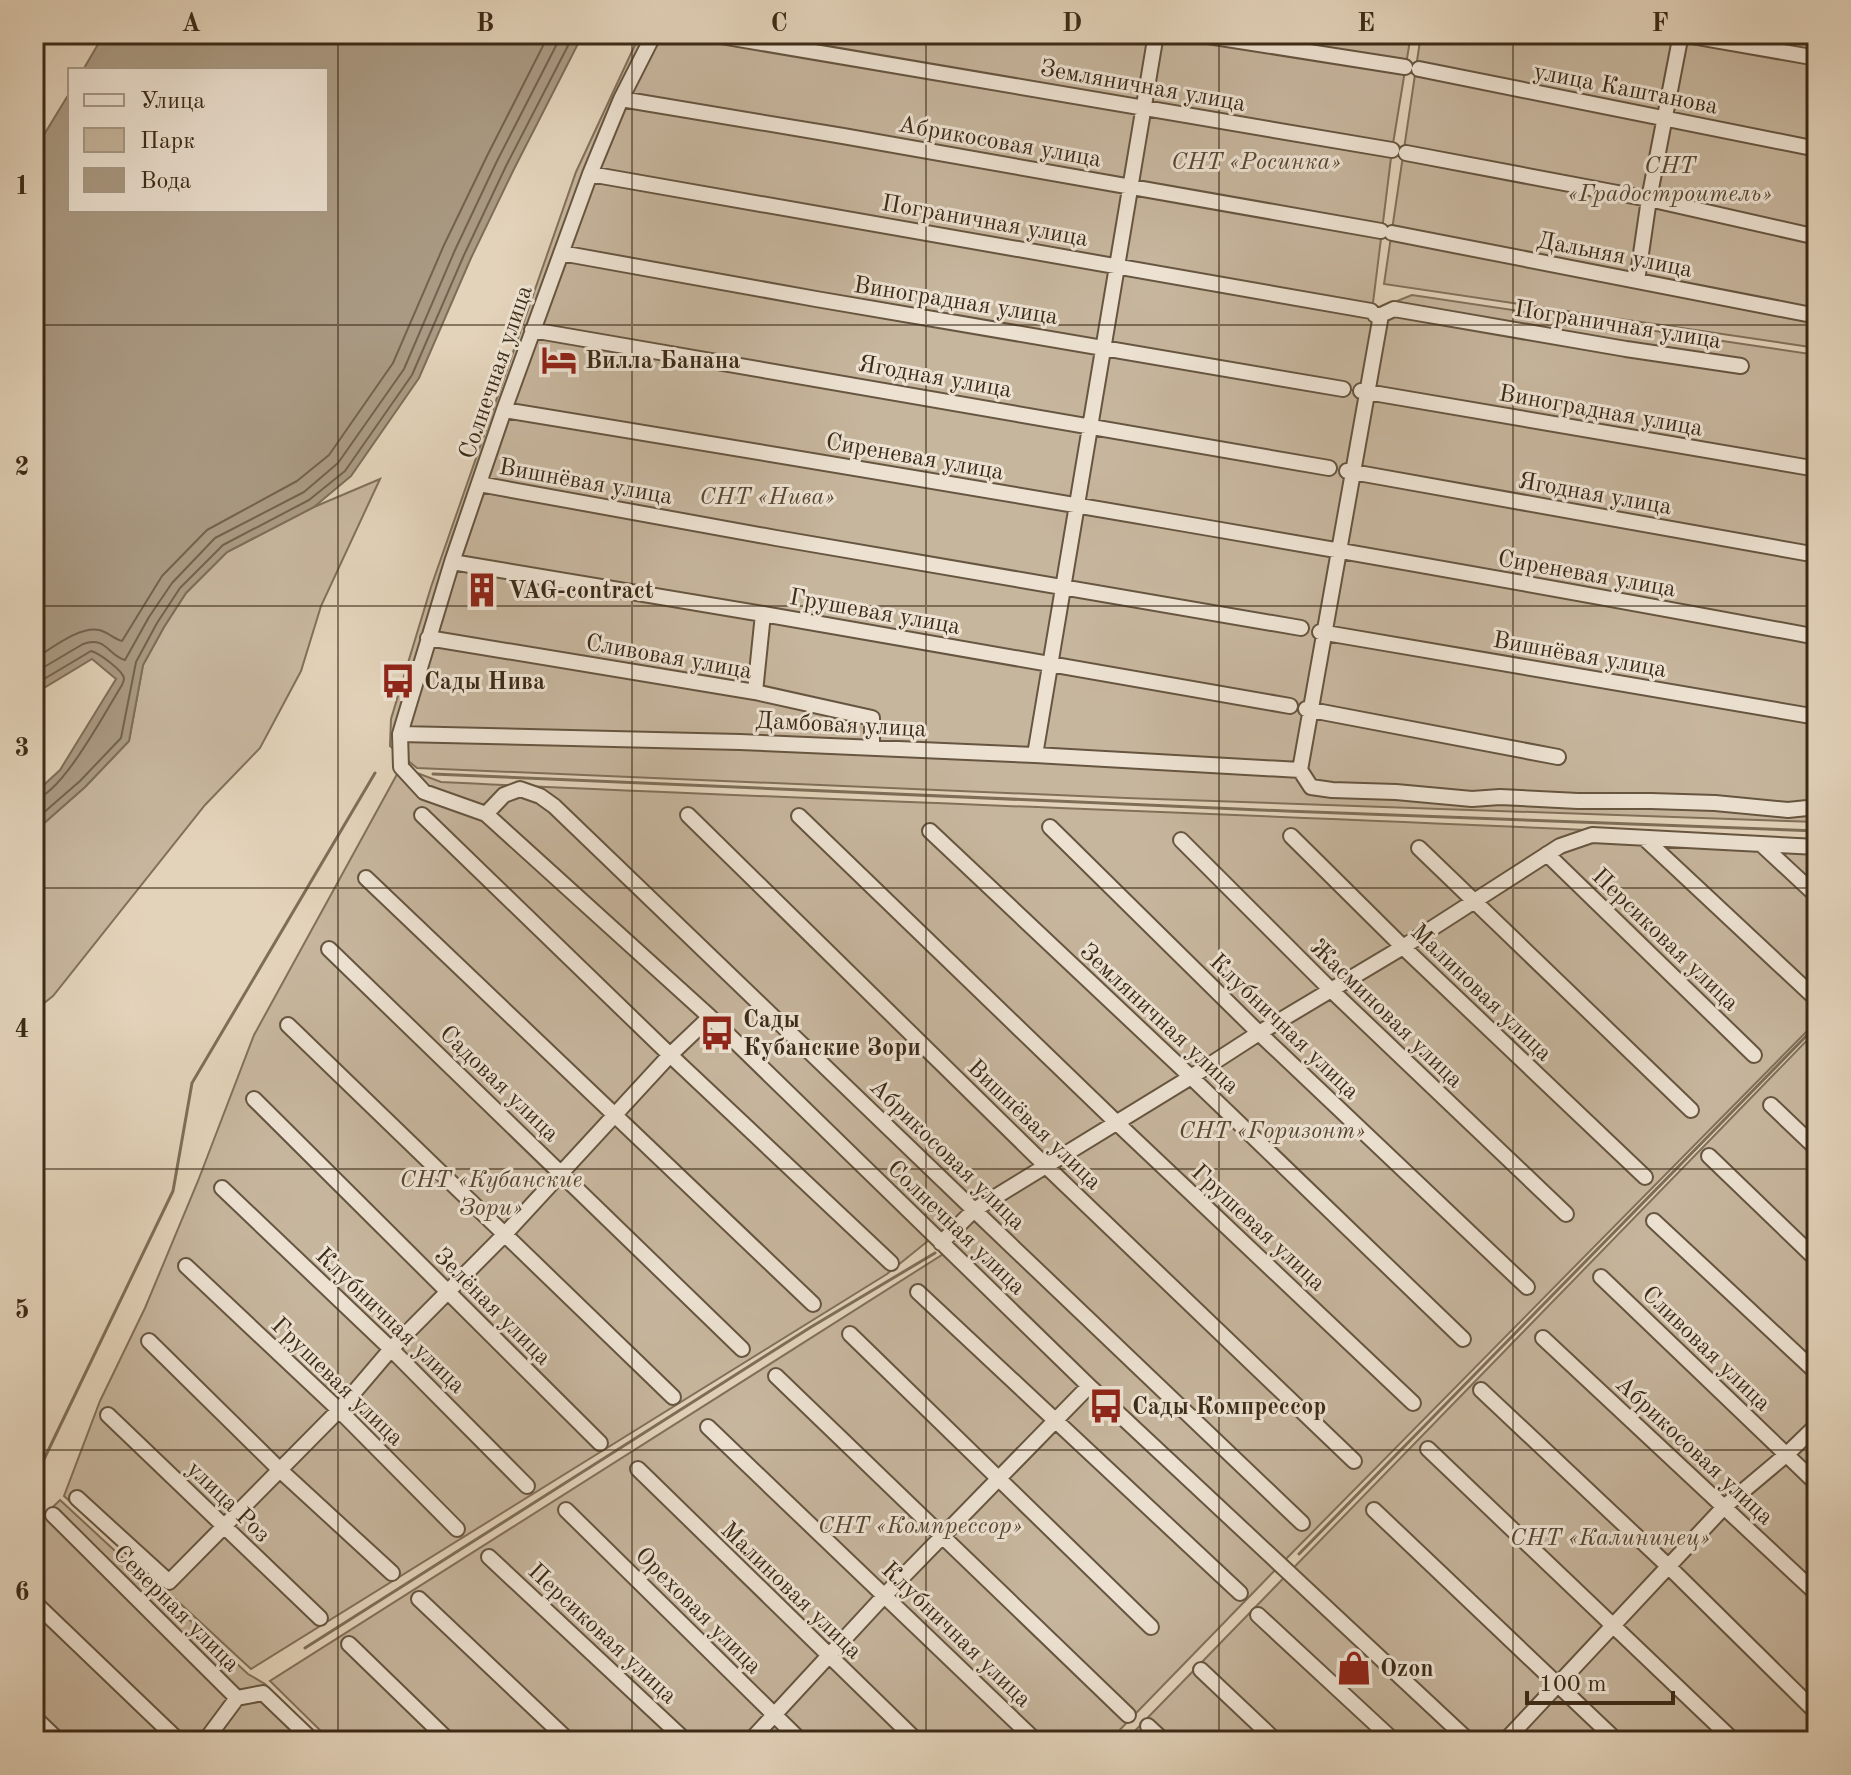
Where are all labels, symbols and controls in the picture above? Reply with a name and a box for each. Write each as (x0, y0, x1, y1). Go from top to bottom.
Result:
text: A (181, 11, 201, 37)
text: B (476, 11, 494, 37)
text: C (770, 11, 788, 37)
text: D (1062, 11, 1082, 37)
text: E (1357, 11, 1375, 37)
text: F (1651, 11, 1669, 37)
street label: Земляничная улица (1038, 57, 1247, 117)
street label: улица Каштанова (1531, 60, 1720, 120)
legend (68, 68, 328, 212)
text: Улица (140, 90, 205, 114)
street label: Абрикосовая улица (896, 113, 1103, 173)
text: Парк (140, 130, 195, 154)
park label: СНТ «Росинка» (1171, 151, 1341, 175)
park label: СНТ «Градостроитель» (1568, 155, 1772, 207)
text: Вода (140, 170, 192, 194)
text: 1 (14, 174, 30, 200)
street label: Пограничная улица (880, 192, 1090, 252)
street label: Дальняя улица (1535, 229, 1695, 283)
street label: Виноградная улица (852, 274, 1060, 330)
street label: Солнечная улица (456, 283, 538, 463)
street label: Пограничная улица (1512, 298, 1723, 354)
hotel icon: Вилла Банана (540, 341, 578, 379)
place label: Вилла Банана (585, 350, 740, 374)
street label: Ягодная улица (856, 353, 1014, 403)
street label: Виноградная улица (1497, 382, 1705, 442)
street label: Сиреневая улица (824, 430, 1006, 485)
text: 2 (14, 455, 30, 481)
street label: Вишнёвая улица (497, 456, 675, 510)
street label: Ягодная улица (1516, 470, 1674, 520)
park label: СНТ «Нива» (699, 486, 835, 510)
street label: Сиреневая улица (1496, 547, 1678, 602)
building icon: VAG-contract (463, 571, 501, 609)
place label: VAG-contract (508, 580, 654, 604)
street label: Грушевая улица (787, 586, 962, 640)
street label: Вишнёвая улица (1491, 629, 1669, 683)
street label: Сливовая улица (584, 632, 754, 684)
bus stop icon: Сады Нива (379, 662, 417, 700)
place label: Сады Нива (424, 671, 545, 695)
street label: Дамбовая улица (755, 710, 927, 742)
text: 3 (14, 736, 30, 762)
street label: Персиковая улица (1587, 865, 1743, 1016)
street label: Малиновая улица (1405, 920, 1556, 1067)
street label: Жасминовая улица (1305, 936, 1467, 1093)
street label: Земляничная улица (1074, 940, 1243, 1099)
street label: Клубничная улица (1204, 950, 1363, 1105)
place label: Сады Кубанские Зори (743, 1009, 921, 1061)
bus stop icon: Сады Кубанские Зори (698, 1014, 736, 1052)
text: 4 (14, 1017, 30, 1043)
street label: Садовая улица (434, 1022, 563, 1147)
street label: Вишнёвая улица (962, 1056, 1105, 1195)
street label: Абрикосовая улица (864, 1075, 1029, 1236)
park label: СНТ «Горизонт» (1178, 1120, 1366, 1144)
street label: Солнечная улица (882, 1157, 1029, 1300)
street label: Грушевая улица (1186, 1161, 1329, 1296)
park label: СНТ «Кубанские Зори» (400, 1169, 583, 1221)
street label: Клубничная улица (310, 1244, 469, 1399)
street label: Зелёная улица (428, 1244, 555, 1371)
street label: Сливовая улица (1637, 1282, 1775, 1417)
text: 5 (14, 1298, 30, 1324)
street label: Грушевая улица (266, 1314, 407, 1451)
street label: Абрикосовая улица (1610, 1372, 1777, 1531)
bus stop icon: Сады Компрессор (1087, 1387, 1125, 1425)
place label: Сады Компрессор (1132, 1396, 1326, 1420)
street label: улица Роз (181, 1457, 274, 1548)
park label: СНТ «Компрессор» (818, 1515, 1022, 1539)
street label: Малиновая улица (715, 1518, 866, 1665)
park label: СНТ «Калининец» (1510, 1527, 1710, 1551)
street label: Северная улица (108, 1542, 243, 1677)
street label: Ореховая улица (630, 1544, 766, 1679)
street label: Клубничная улица (876, 1558, 1035, 1713)
street label: Персиковая улица (523, 1560, 681, 1709)
text: 6 (14, 1580, 30, 1606)
shop icon: Ozon (1335, 1649, 1373, 1687)
scale bar (1527, 1655, 1673, 1705)
place label: Ozon (1380, 1658, 1434, 1682)
text: 100 m (1539, 1673, 1607, 1697)

